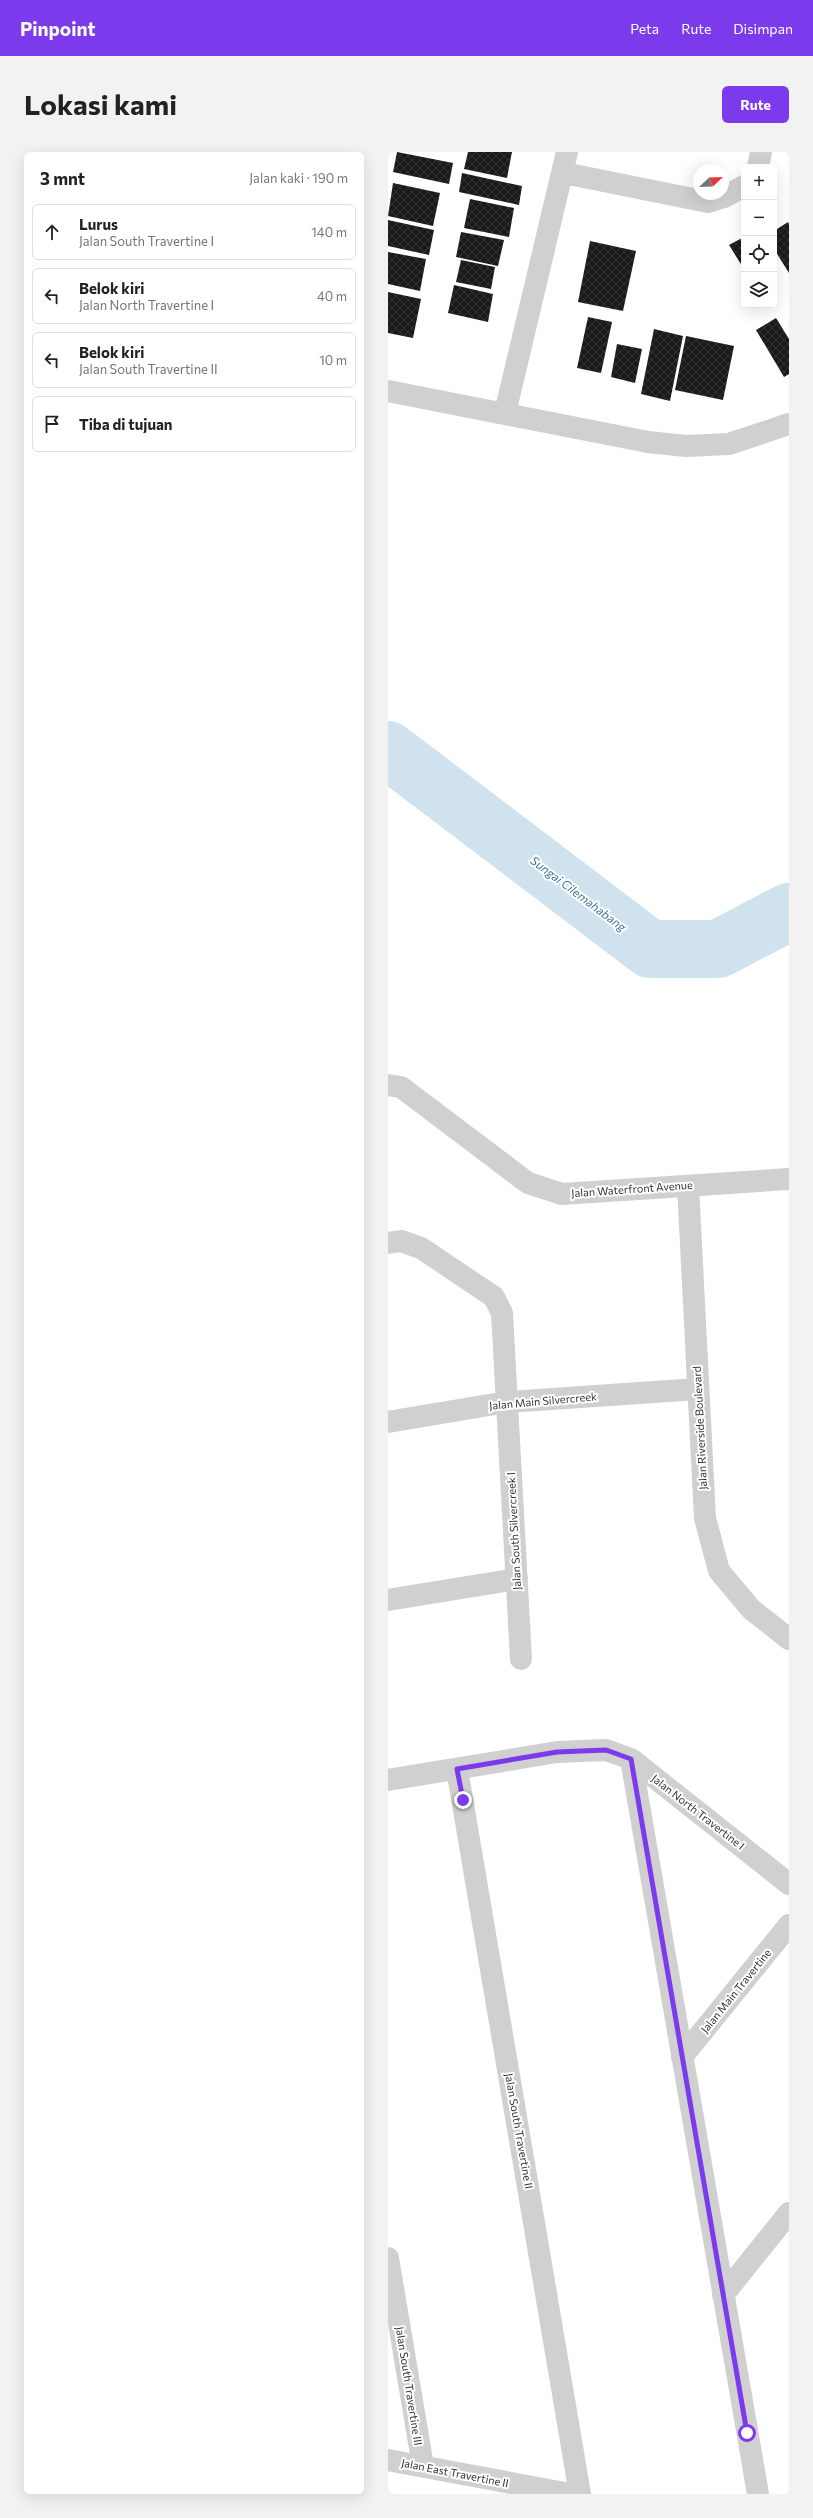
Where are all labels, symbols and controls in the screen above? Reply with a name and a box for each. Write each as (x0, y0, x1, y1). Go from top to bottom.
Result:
text: Pinpoint (20, 17, 96, 40)
text: Peta (630, 20, 659, 37)
text: Rute (681, 20, 711, 37)
text: Disimpan (733, 20, 793, 37)
button: Rute (722, 86, 789, 123)
text: Lokasi kami (24, 87, 177, 121)
north arrow (693, 164, 729, 200)
map controls (741, 164, 777, 308)
button: + (741, 164, 777, 200)
text: 3 mnt (40, 168, 85, 189)
text: Jalan kaki · 190 m (249, 170, 348, 186)
button: − (741, 200, 777, 236)
text: Lurus (79, 215, 118, 233)
icon: ahead (41, 221, 63, 243)
text: 140 m (311, 224, 347, 240)
text: Jalan South Travertine I (79, 233, 214, 249)
button: locate (741, 236, 777, 272)
button: layers (741, 272, 777, 308)
text: Belok kiri (79, 279, 145, 297)
icon: left (41, 285, 63, 307)
text: 40 m (317, 288, 347, 304)
text: Jalan North Travertine I (79, 297, 214, 313)
text: Belok kiri (79, 343, 145, 361)
icon: left (41, 349, 63, 371)
text: 10 m (319, 352, 347, 368)
text: Jalan South Travertine II (79, 361, 218, 377)
icon: arrive (41, 413, 63, 435)
text: Tiba di tujuan (79, 415, 173, 433)
water label: Sungai Cilemahabang (528, 853, 630, 934)
street label: Jalan Waterfront Avenue (571, 1178, 693, 1200)
street label: Jalan Riverside Boulevard (690, 1366, 710, 1490)
street label: Jalan Main Silvercreek (489, 1389, 597, 1413)
street label: Jalan South Silvercreek I (504, 1472, 524, 1590)
street label: Jalan North Travertine I (649, 1771, 747, 1853)
route end (454, 1791, 472, 1809)
street label: Jalan Main Travertine (698, 1946, 774, 2036)
street label: Jalan South Travertine II (502, 2072, 536, 2190)
street label: Jalan South Travertine III (393, 2325, 425, 2447)
route start (738, 2424, 756, 2442)
street label: Jalan East Travertine II (400, 2456, 510, 2490)

